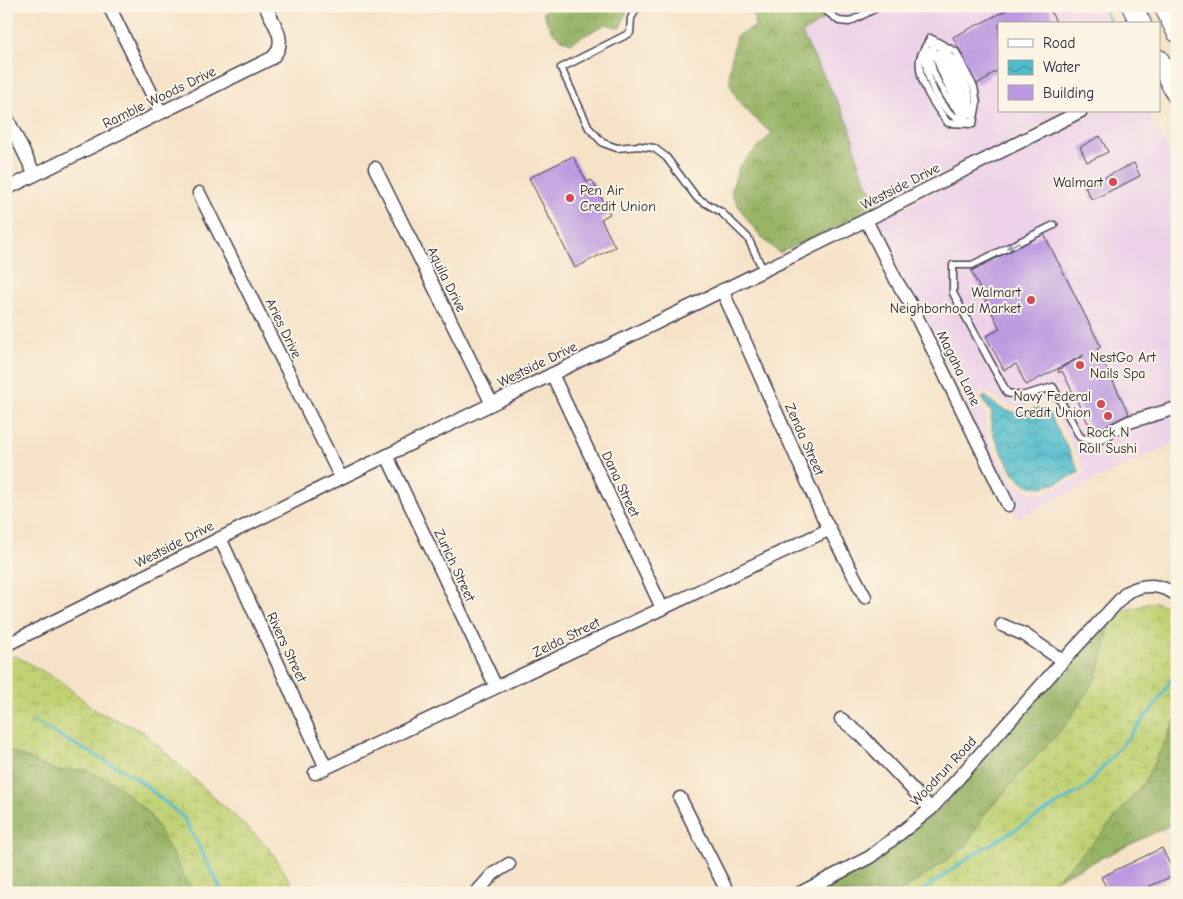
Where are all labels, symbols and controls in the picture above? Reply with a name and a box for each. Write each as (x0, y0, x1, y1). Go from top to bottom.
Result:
legend (998, 22, 1160, 112)
text: Road (1043, 34, 1075, 52)
text: Water (1043, 58, 1080, 76)
street label: Ramble Woods Drive (100, 63, 219, 132)
text: Building (1043, 84, 1094, 102)
street label: Westside Drive (858, 159, 943, 214)
place label: Walmart (1053, 174, 1104, 191)
marker: Walmart (1107, 176, 1119, 188)
place label: Pen Air Credit Union (580, 182, 656, 215)
marker: Pen Air Credit Union (564, 192, 576, 204)
one-way arrow (1006, 241, 1020, 249)
street label: Aquila Drive (423, 244, 470, 315)
place label: Walmart Neighborhood Market (890, 284, 1022, 317)
marker: Walmart Neighborhood Market (1025, 294, 1037, 306)
street label: Aries Drive (262, 295, 305, 361)
street label: Magaha Lane (933, 328, 984, 409)
street label: Westside Drive (495, 338, 580, 391)
place label: NestGo Art Nails Spa (1090, 349, 1157, 382)
marker: NestGo Art Nails Spa (1074, 359, 1086, 371)
place label: Navy Federal Credit Union (1013, 388, 1091, 421)
marker: Navy Federal Credit Union (1095, 398, 1107, 410)
street label: Zenda Street (781, 400, 828, 479)
marker: Rock N Roll Sushi (1102, 410, 1114, 422)
place label: Rock N Roll Sushi (1079, 424, 1137, 457)
street label: Dana Street (598, 449, 644, 521)
street label: Westside Drive (132, 517, 217, 572)
street label: Zurich Street (430, 526, 479, 605)
street label: Rivers Street (263, 610, 311, 686)
street label: Zelda Street (530, 613, 603, 661)
street label: Woodrun Road (907, 733, 980, 810)

